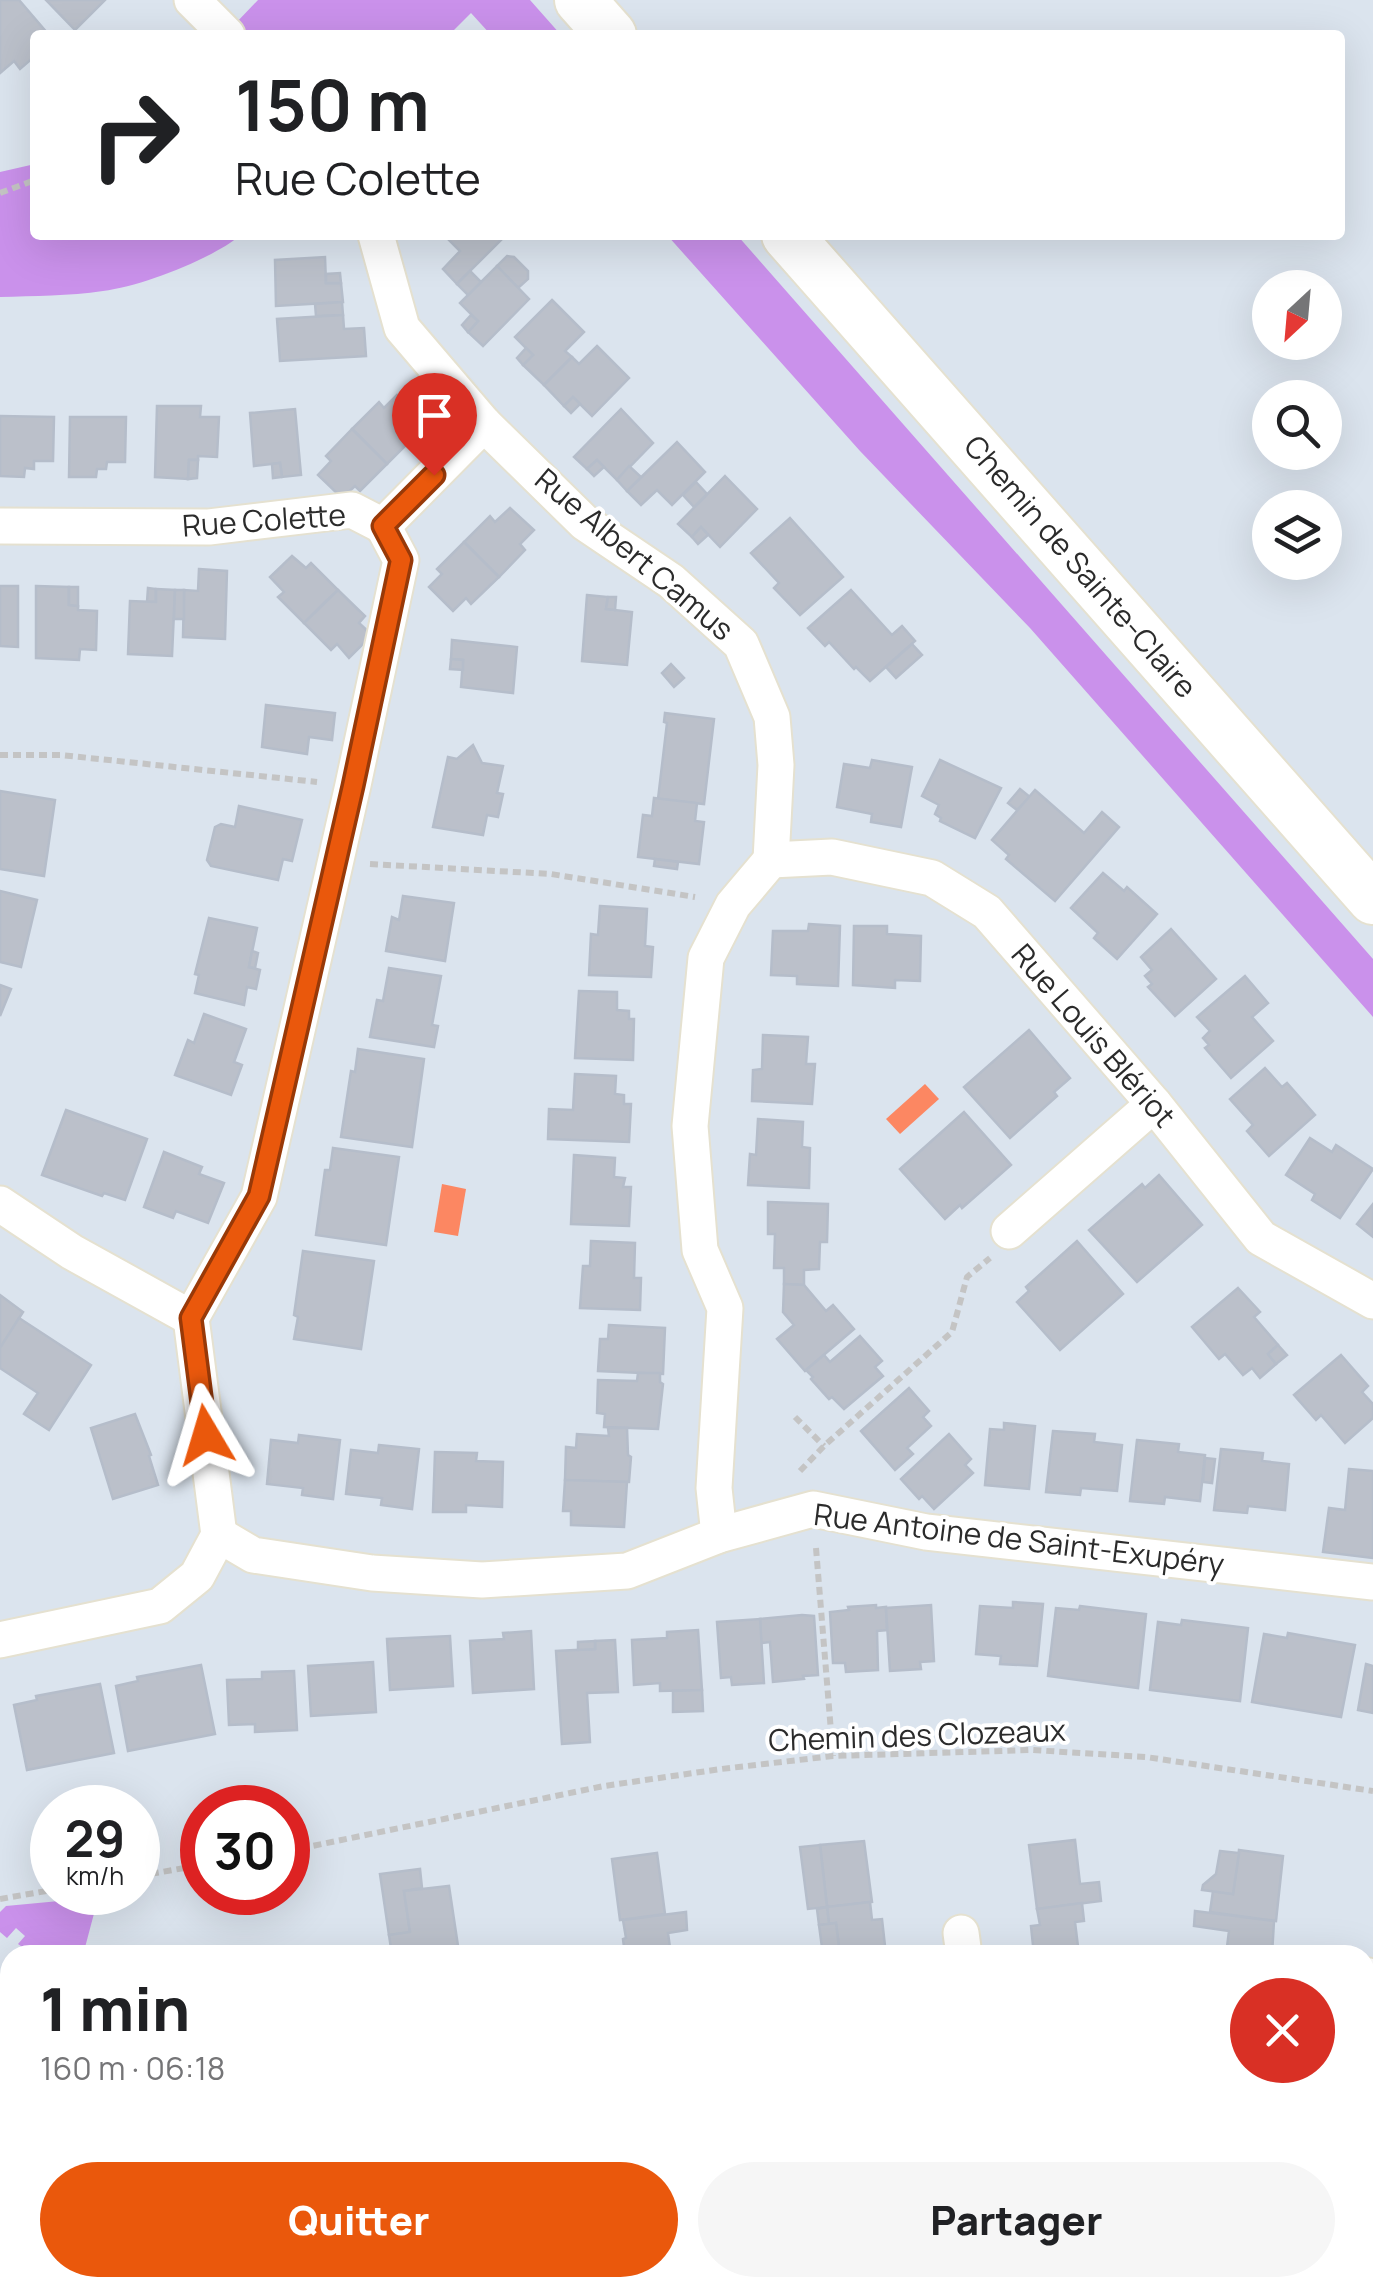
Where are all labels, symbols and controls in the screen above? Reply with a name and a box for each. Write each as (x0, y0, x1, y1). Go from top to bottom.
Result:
text: 150 m (235, 56, 430, 152)
icon: right (70, 70, 200, 200)
text: Rue Colette (235, 147, 481, 209)
north arrow (1252, 270, 1342, 360)
map controls (1252, 270, 1342, 580)
pin (392, 373, 477, 476)
button: search (1252, 380, 1342, 470)
icon: arrive (407, 388, 462, 443)
street label: Chemin de Sainte-Claire (956, 426, 1207, 706)
street label: Rue Albert Camus (527, 459, 743, 649)
button: layers (1252, 490, 1342, 580)
street label: Rue Colette (181, 493, 347, 546)
street label: Rue Louis Blériot (1003, 935, 1185, 1135)
position arrow (154, 1383, 258, 1487)
street label: Rue Antoine de Saint-Exupéry (812, 1493, 1227, 1584)
street label: Chemin des Clozeaux (768, 1709, 1067, 1760)
speed limit sign: 30 (180, 1785, 310, 1915)
text: 29 (65, 1804, 125, 1872)
text: km/h (66, 1858, 124, 1893)
text: 1 min (40, 1967, 190, 2049)
button: close (1230, 1978, 1335, 2083)
text: 160 m · 06:18 (40, 2046, 225, 2090)
button: Quitter (40, 2162, 678, 2277)
button: Partager (698, 2162, 1335, 2277)

